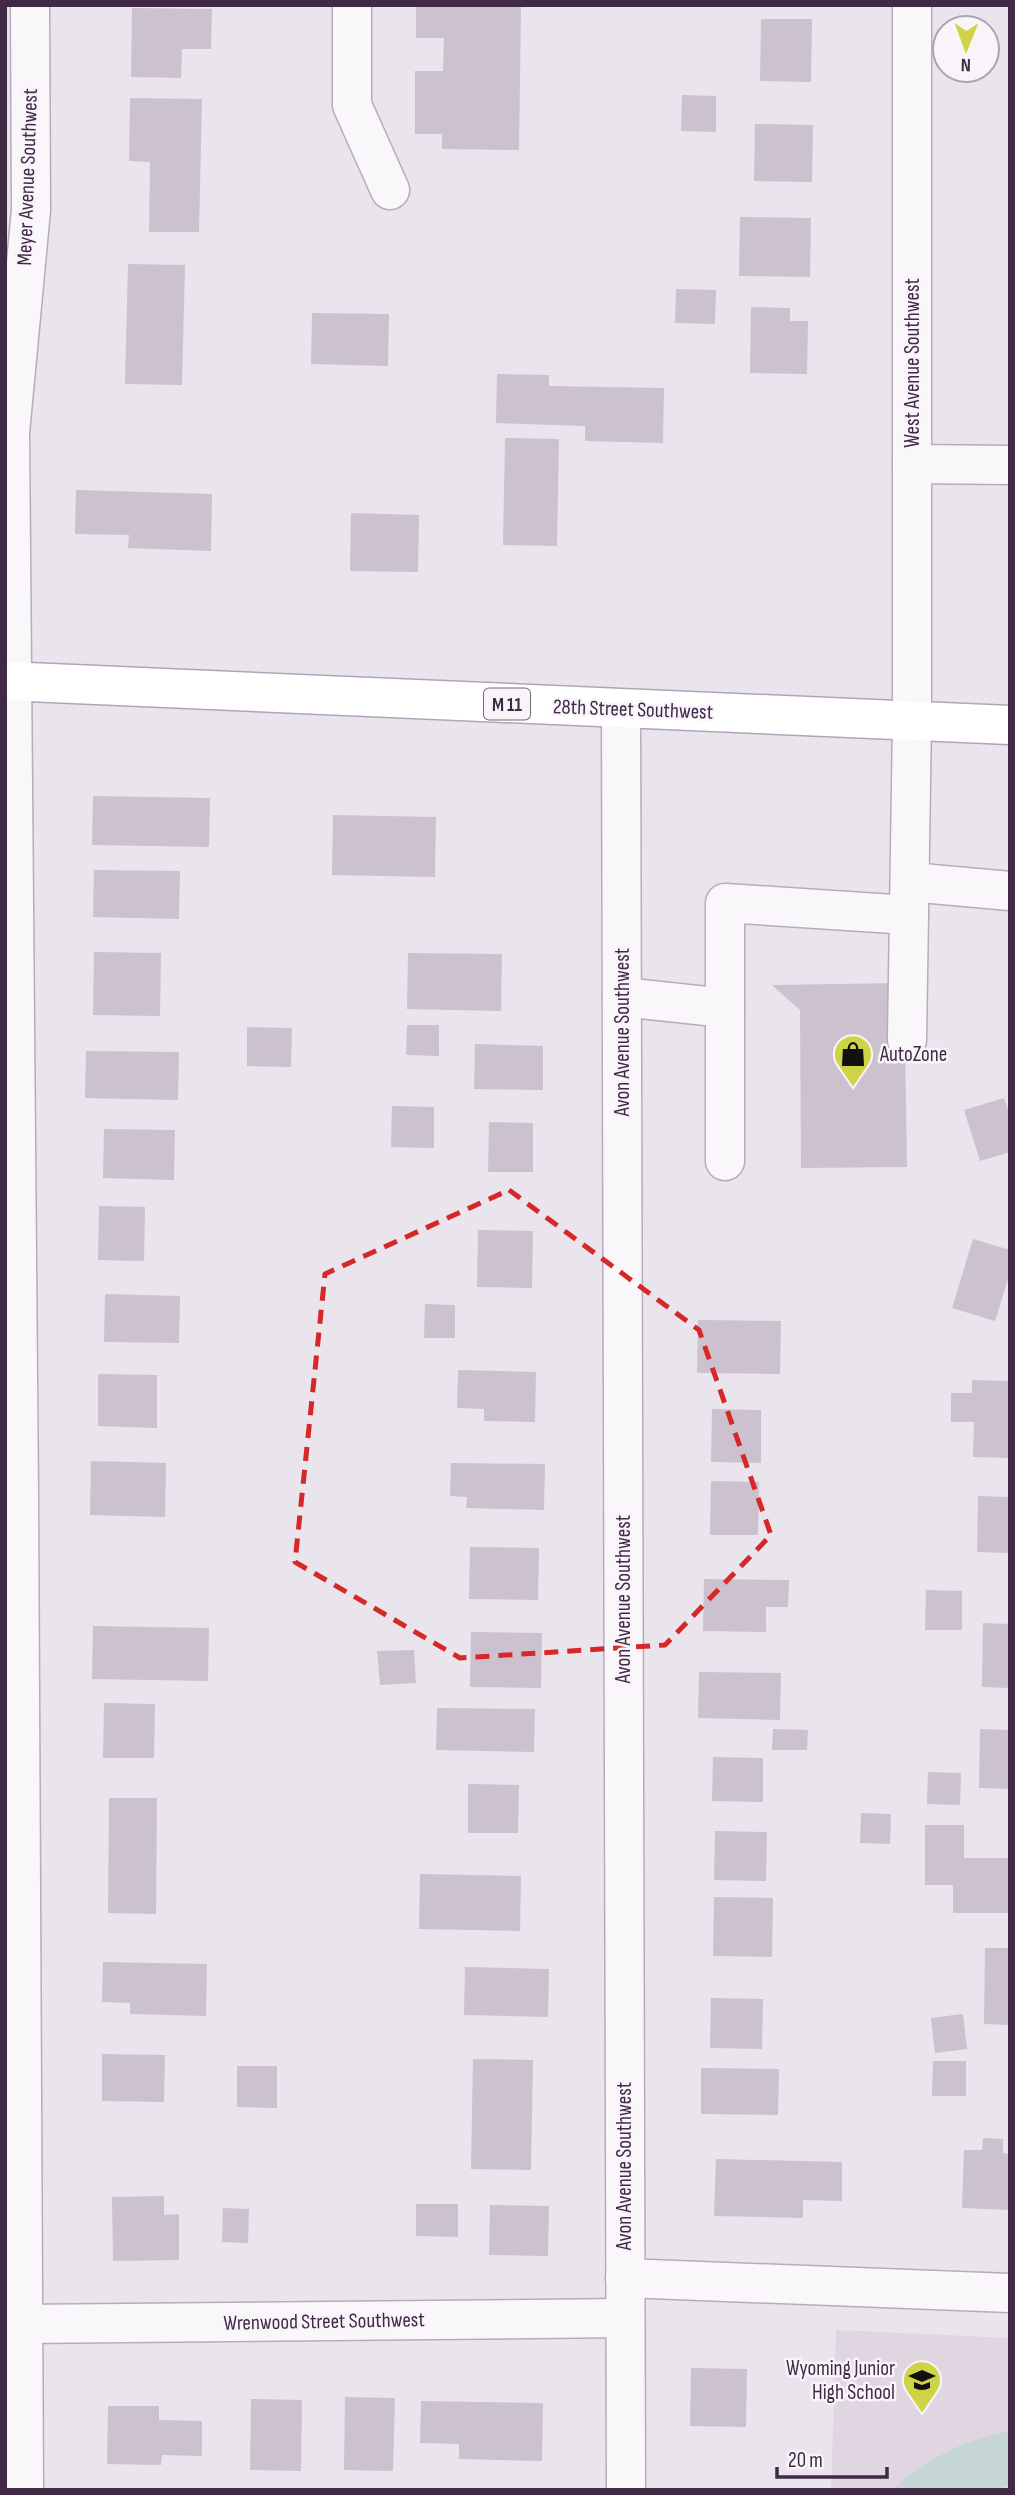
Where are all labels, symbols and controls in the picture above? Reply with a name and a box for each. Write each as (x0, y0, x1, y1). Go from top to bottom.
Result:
north arrow (931, 14, 1001, 84)
text: N (960, 53, 971, 76)
street label: Meyer Avenue Southwest (12, 88, 43, 266)
street label: West Avenue Southwest (900, 278, 925, 448)
road number: M 11 (484, 688, 530, 720)
street label: 28th Street Southwest (553, 694, 713, 725)
street label: Avon Avenue Southwest (610, 948, 635, 1117)
shop icon: AutoZone (832, 1033, 874, 1088)
place label: AutoZone (879, 1042, 947, 1067)
street label: Avon Avenue Southwest (611, 1515, 636, 1684)
street label: Avon Avenue Southwest (612, 2082, 637, 2251)
street label: Wrenwood Street Southwest (223, 2307, 425, 2336)
place label: Wyoming Junior High School (786, 2356, 895, 2405)
school or university icon: Wyoming Junior High School (901, 2359, 943, 2414)
scale bar (777, 2436, 887, 2480)
text: 20 m (788, 2448, 823, 2473)

